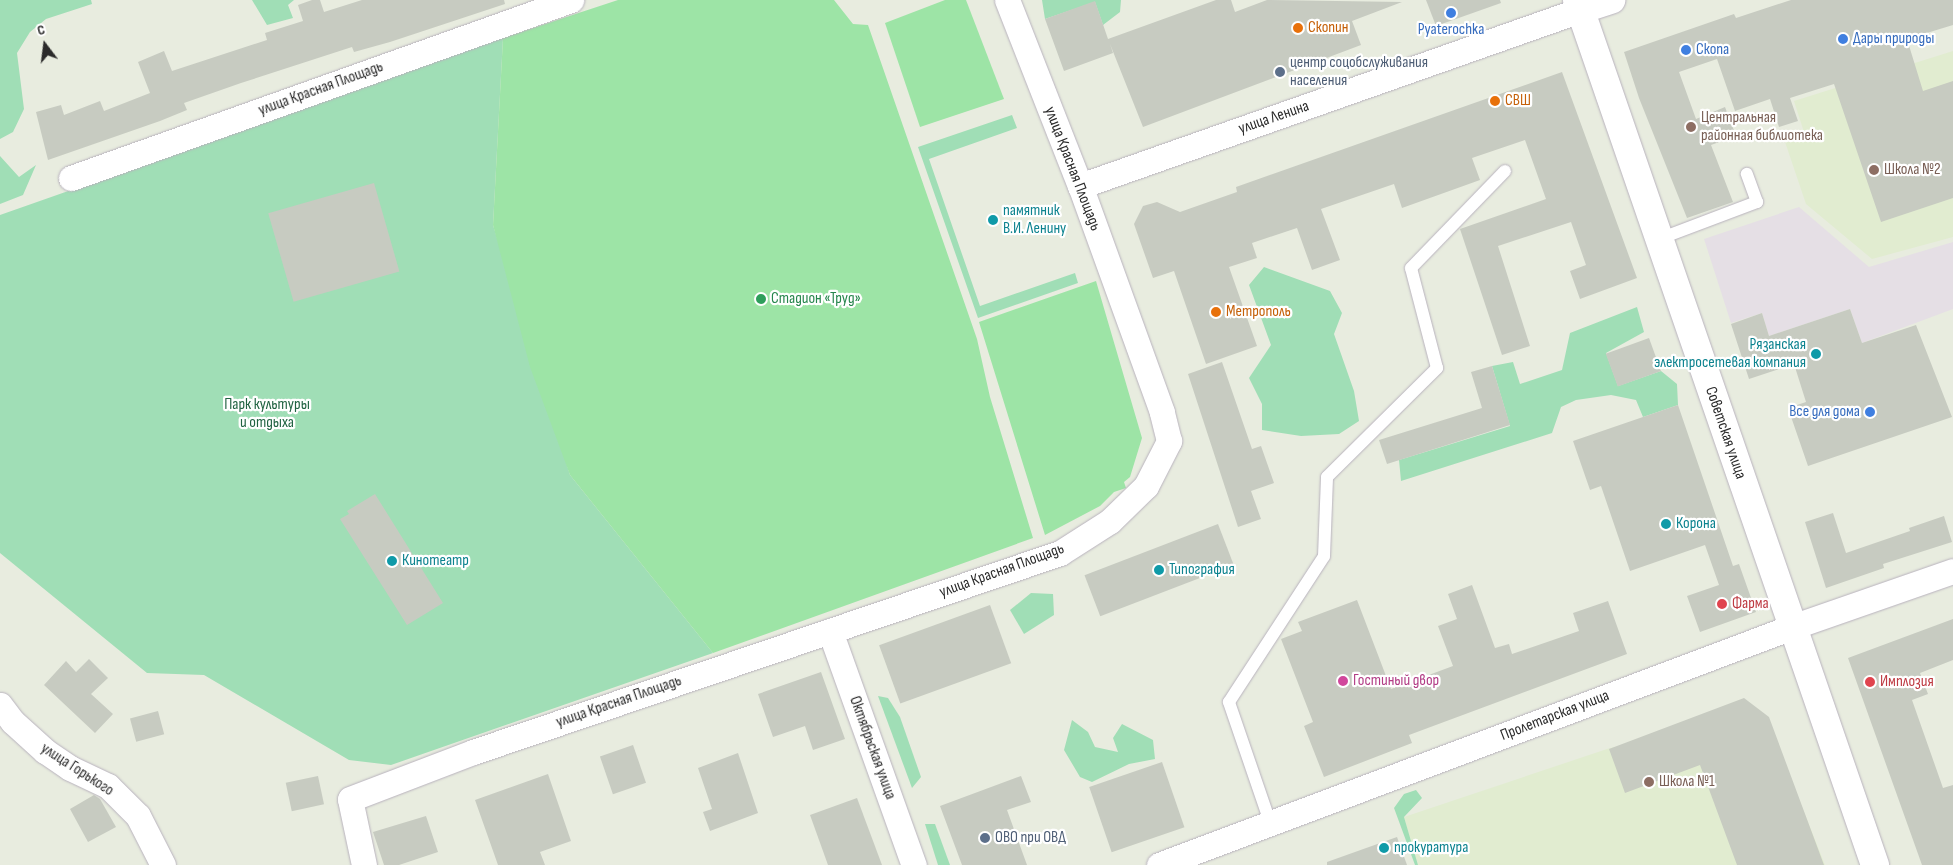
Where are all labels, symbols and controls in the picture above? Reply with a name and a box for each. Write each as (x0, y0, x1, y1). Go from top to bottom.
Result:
marker: Pyaterochka (1445, 7, 1457, 19)
place label: Скопин (1308, 18, 1348, 38)
north arrow (20, 20, 70, 70)
place label: Pyaterochka (1418, 20, 1484, 40)
text: С (35, 21, 47, 39)
marker: Скопин (1292, 22, 1304, 34)
place label: Дары природы (1853, 29, 1934, 49)
marker: Дары природы (1837, 33, 1849, 45)
place label: Скопа (1696, 40, 1729, 60)
marker: Скопа (1680, 44, 1692, 56)
place label: центр соцобслуживания населения (1290, 53, 1428, 91)
street label: улица Красная Площадь (256, 57, 386, 121)
marker: центр соцобслуживания населения (1274, 66, 1286, 78)
place label: СВШ (1505, 91, 1531, 111)
marker: СВШ (1489, 95, 1501, 107)
street label: улица Ленина (1236, 97, 1312, 139)
street label: улица Красная Площадь (1039, 104, 1105, 234)
place label: Центральная районная библиотека (1701, 108, 1823, 146)
marker: Центральная районная библиотека (1685, 121, 1697, 133)
place label: Школа №2 (1884, 160, 1941, 180)
marker: Школа №2 (1868, 164, 1880, 176)
place label: памятник В.И. Ленину (1003, 201, 1066, 239)
marker: памятник В.И. Ленину (987, 214, 999, 226)
place label: Стадион «Труд» (771, 289, 861, 309)
marker: Стадион «Труд» (755, 293, 767, 305)
place label: Метрополь (1226, 302, 1291, 322)
marker: Метрополь (1210, 306, 1222, 318)
place label: Рязанская электросетевая компания (1654, 335, 1806, 373)
marker: Рязанская электросетевая компания (1810, 348, 1822, 360)
street label: Советская улица (1700, 384, 1750, 482)
park label: Парк культуры и отдыха (224, 395, 310, 433)
place label: Все для дома (1789, 402, 1860, 422)
marker: Все для дома (1864, 406, 1876, 418)
place label: Корона (1676, 514, 1716, 534)
marker: Корона (1660, 518, 1672, 530)
street label: улица Красная Площадь (937, 539, 1067, 603)
place label: Кинотеатр (402, 551, 469, 571)
marker: Кинотеатр (386, 555, 398, 567)
place label: Типография (1169, 560, 1235, 580)
marker: Типография (1153, 564, 1165, 576)
place label: Фарма (1732, 594, 1769, 614)
marker: Фарма (1716, 598, 1728, 610)
place label: Гостиный двор (1353, 671, 1439, 691)
street label: улица Красная Площадь (554, 672, 684, 732)
place label: Имплозия (1880, 672, 1934, 692)
marker: Гостиный двор (1337, 675, 1349, 687)
marker: Имплозия (1864, 676, 1876, 688)
street label: Пролетарская улица (1498, 686, 1612, 746)
street label: Октябрьская улица (844, 694, 900, 802)
street label: улица Горького (37, 739, 117, 801)
place label: Школа №1 (1659, 772, 1715, 792)
marker: Школа №1 (1643, 776, 1655, 788)
place label: ОВО при ОВД (995, 828, 1066, 848)
marker: ОВО при ОВД (979, 832, 991, 844)
place label: прокуратура (1394, 838, 1468, 858)
marker: прокуратура (1378, 842, 1390, 854)

